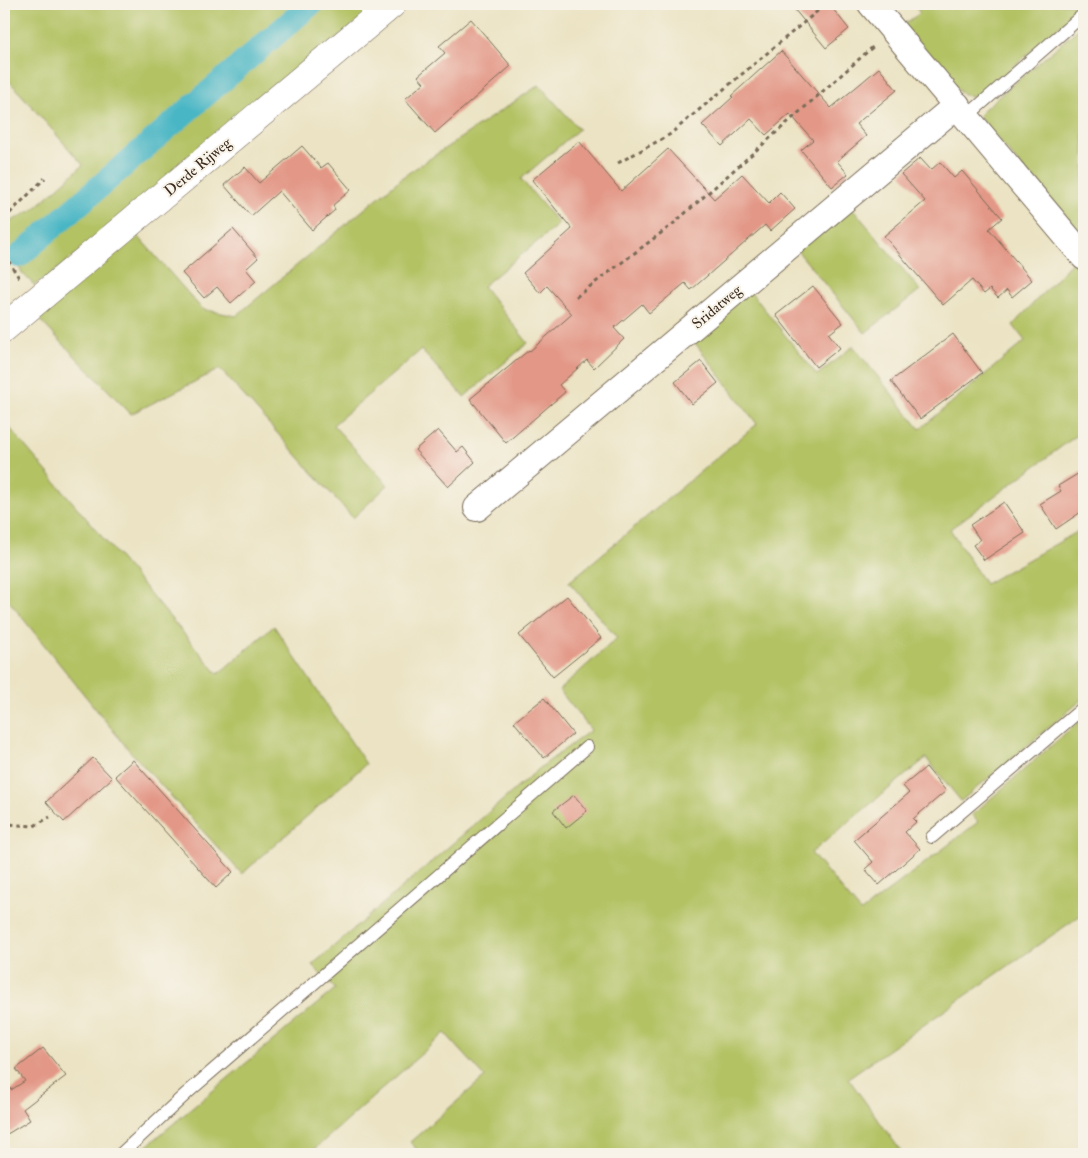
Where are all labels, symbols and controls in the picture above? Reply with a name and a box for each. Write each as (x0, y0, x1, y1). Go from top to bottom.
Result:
street label: Derde Rijweg (161, 133, 236, 201)
street label: Sridatweg (688, 280, 746, 333)

